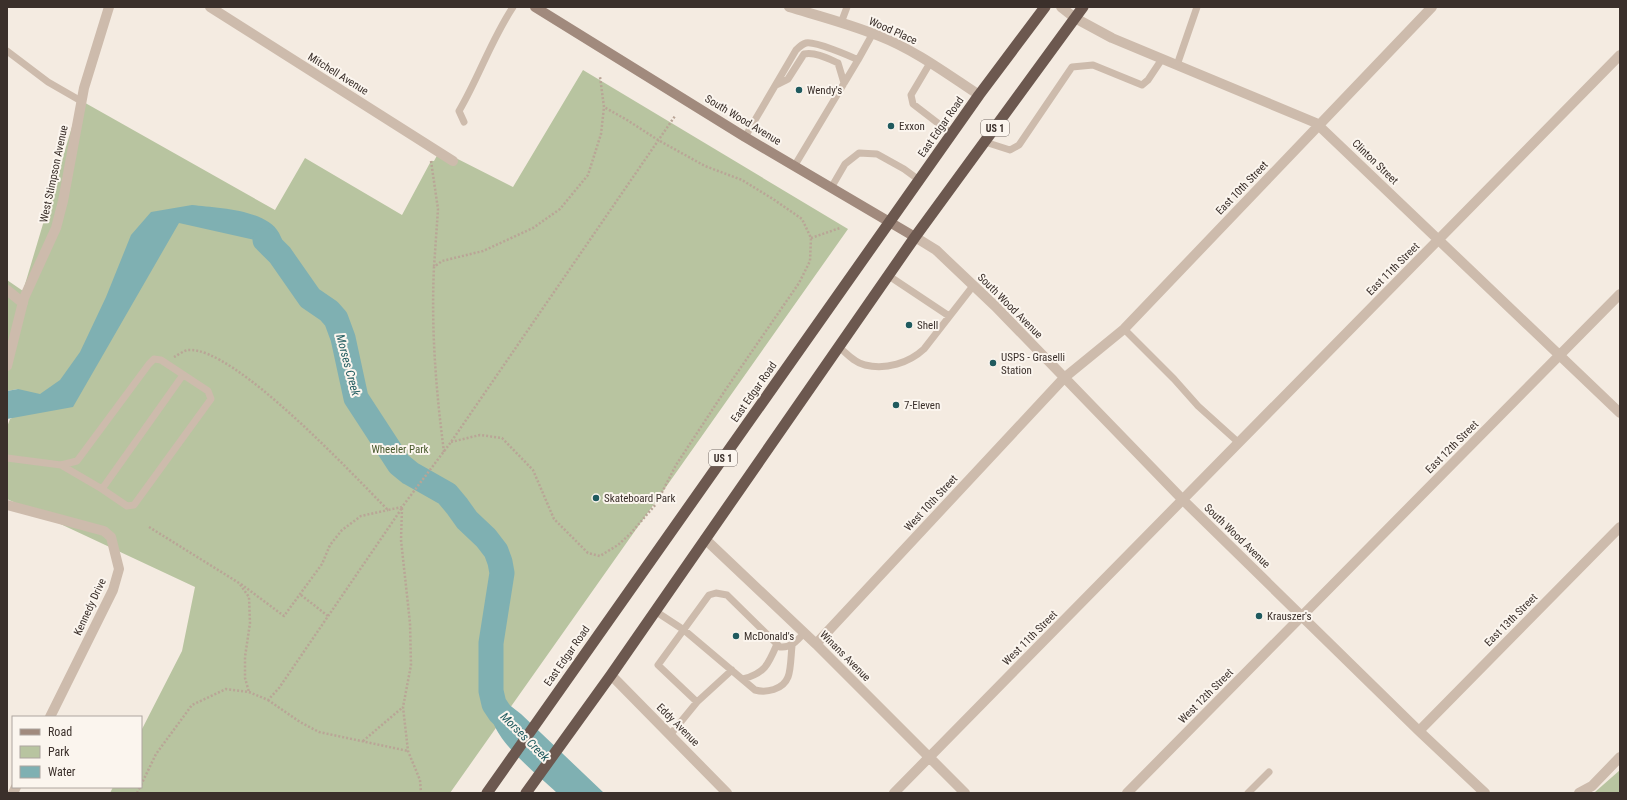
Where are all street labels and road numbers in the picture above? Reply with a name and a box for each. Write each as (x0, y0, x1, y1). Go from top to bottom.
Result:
street label: Wood Place (867, 15, 919, 47)
street label: Mitchell Avenue (305, 50, 371, 98)
street label: South Wood Avenue (703, 92, 783, 148)
street label: East Edgar Road (915, 94, 967, 160)
road number: US 1 (981, 120, 1009, 136)
street label: West Stimpson Avenue (37, 124, 71, 224)
street label: Clinton Street (1349, 137, 1401, 187)
street label: East 10th Street (1213, 159, 1271, 217)
street label: East 11th Street (1364, 240, 1422, 298)
street label: South Wood Avenue (975, 271, 1045, 341)
street label: East Edgar Road (728, 359, 780, 425)
street label: East 12th Street (1423, 418, 1481, 476)
road number: US 1 (709, 450, 737, 466)
street label: West 10th Street (902, 472, 960, 534)
street label: South Wood Avenue (1201, 501, 1273, 571)
street label: Kennedy Drive (71, 576, 109, 638)
street label: East 13th Street (1482, 591, 1540, 649)
street label: West 11th Street (1000, 608, 1060, 668)
street label: East Edgar Road (541, 623, 593, 689)
street label: Winans Avenue (817, 628, 873, 684)
street label: West 12th Street (1176, 666, 1236, 726)
street label: Eddy Avenue (654, 701, 702, 749)

